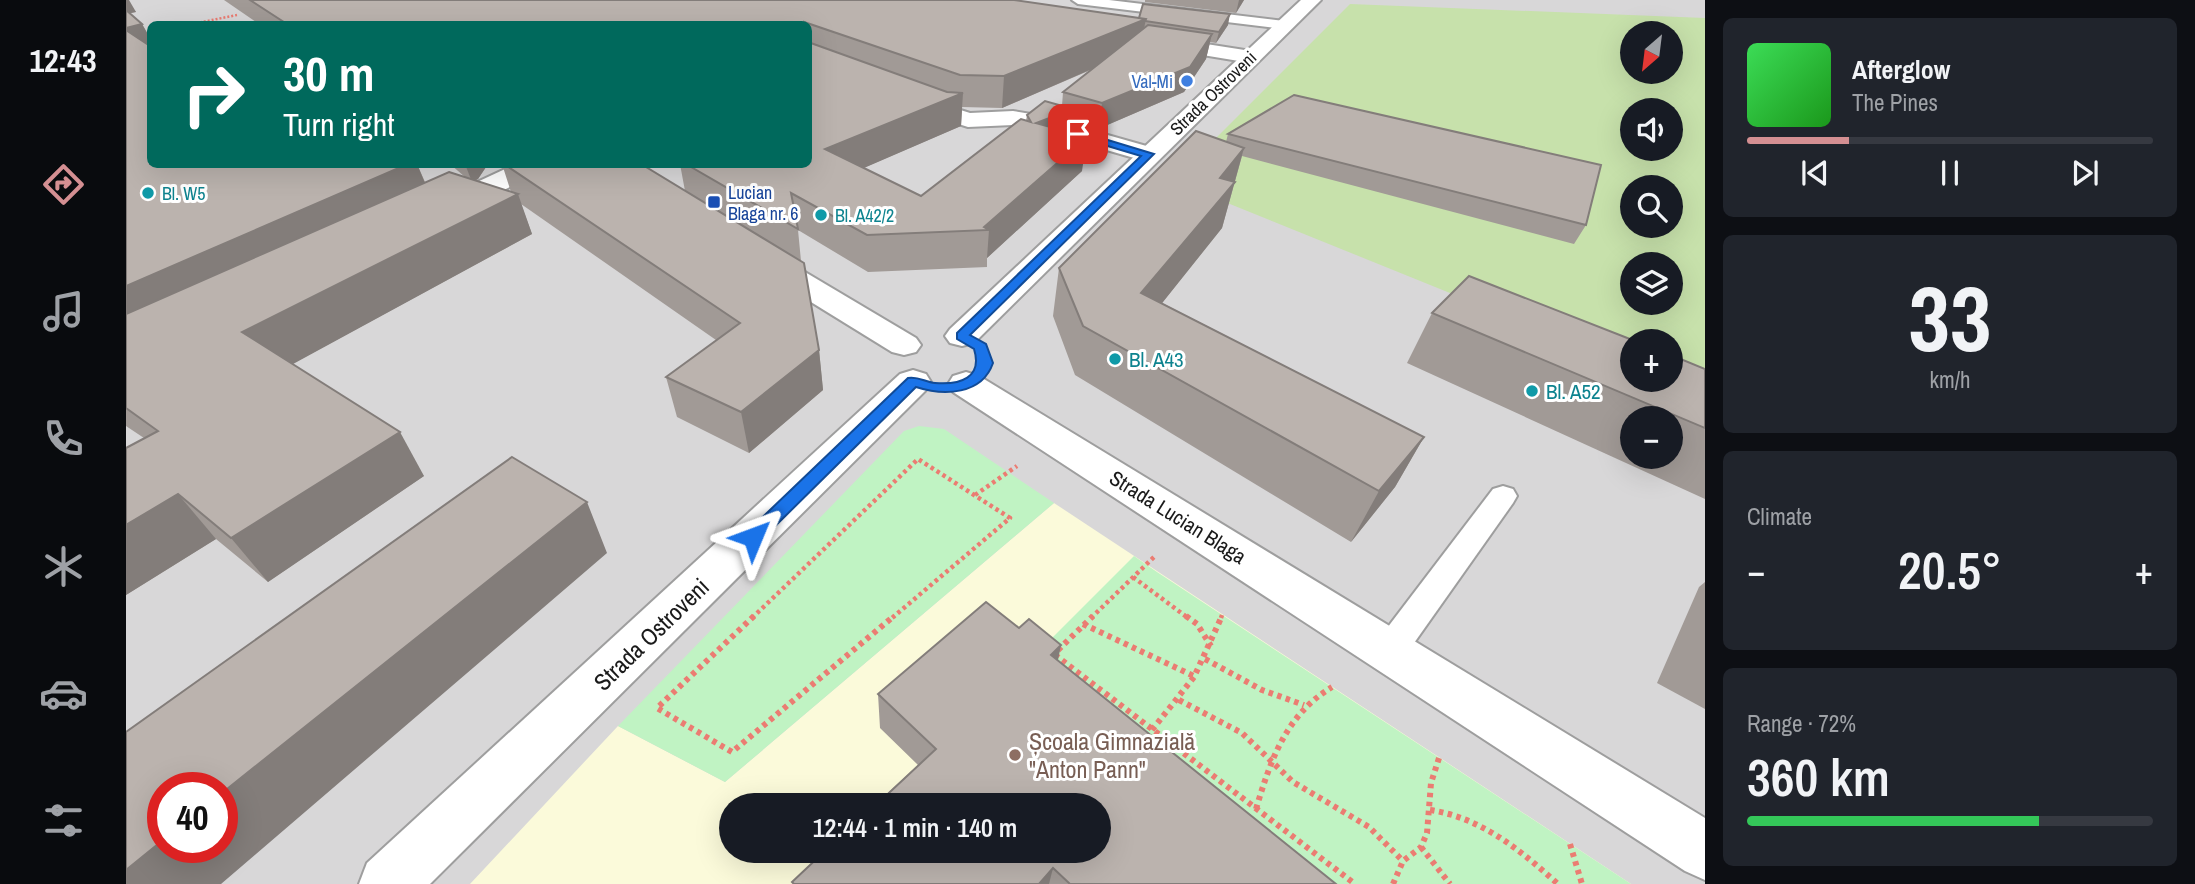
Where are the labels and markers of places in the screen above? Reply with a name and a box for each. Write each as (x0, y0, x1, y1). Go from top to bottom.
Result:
place label: Val-Mi (1131, 69, 1173, 94)
marker: Val-Mi (1179, 73, 1195, 89)
pin (1048, 104, 1108, 164)
place label: Lucian Blaga nr. 6 (728, 180, 799, 226)
place label: Bl. W5 (162, 181, 205, 206)
marker: Bl. W5 (140, 185, 156, 201)
marker: Lucian Blaga nr. 6 (706, 194, 722, 210)
place label: Bl. A42/2 (835, 203, 894, 228)
marker: Bl. A42/2 (813, 207, 829, 223)
place label: Bl. A43 (1129, 345, 1184, 374)
marker: Bl. A43 (1107, 351, 1123, 367)
place label: Bl. A52 (1546, 377, 1601, 406)
marker: Bl. A52 (1524, 383, 1540, 399)
place label: Școala Gimnazială "Anton Pann" (1029, 725, 1195, 785)
marker: Școala Gimnazială "Anton Pann" (1007, 747, 1023, 763)

